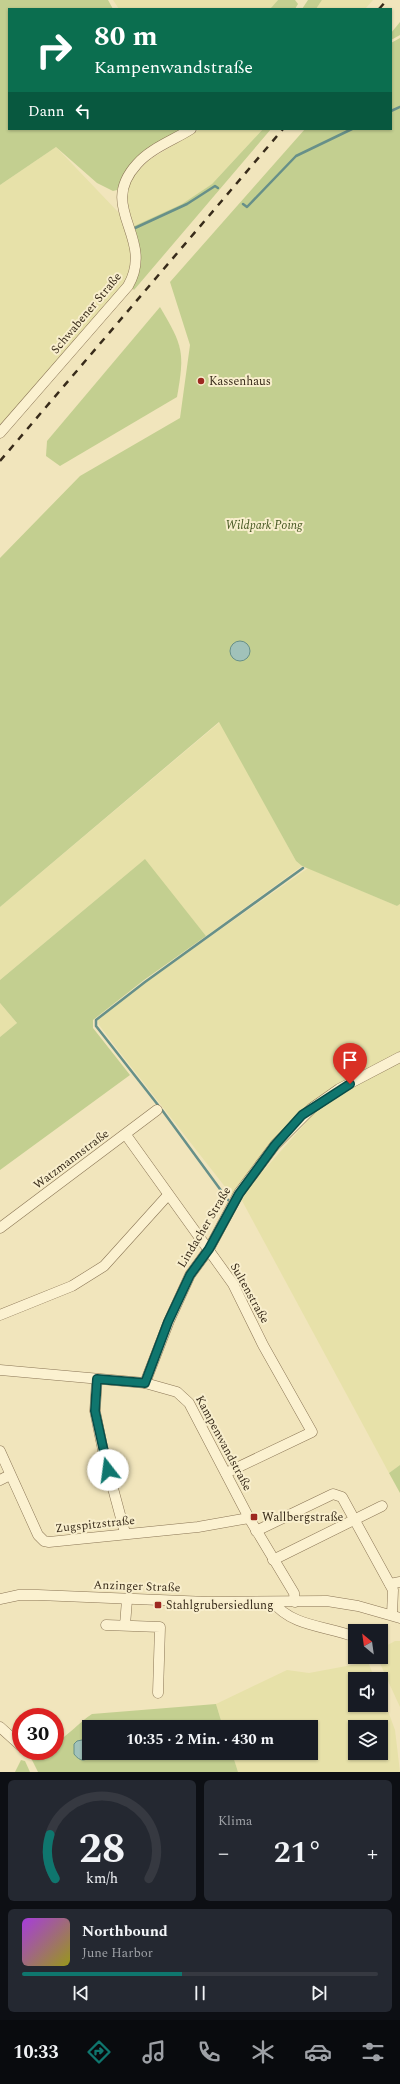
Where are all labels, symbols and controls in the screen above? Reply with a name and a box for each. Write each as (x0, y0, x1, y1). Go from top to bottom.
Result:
text: 80 m (94, 15, 158, 58)
icon: right (28, 24, 80, 76)
text: Kampenwandstraße (94, 54, 253, 81)
text: Dann (28, 100, 64, 123)
icon: left (72, 100, 94, 122)
street label: Schwabener Straße (46, 268, 127, 358)
place label: Kassenhaus (209, 372, 271, 391)
marker: Kassenhaus (196, 376, 206, 386)
park label: Wildpark Poing (226, 516, 303, 535)
pin (333, 1043, 367, 1084)
icon: arrive (339, 1049, 361, 1071)
street label: Watzmannstraße (29, 1124, 113, 1194)
street label: Lindacher Straße (173, 1183, 236, 1272)
street label: Sultenstraße (225, 1259, 274, 1327)
street label: Kampenwandstraße (190, 1392, 257, 1495)
position arrow (87, 1449, 129, 1491)
place label: Wallbergstraße (262, 1508, 344, 1527)
street label: Zugspitzstraße (54, 1511, 136, 1538)
marker: Wallbergstraße (249, 1512, 259, 1522)
street label: Anzinger Straße (93, 1575, 181, 1598)
place label: Stahlgrubersiedlung (166, 1596, 274, 1615)
marker: Stahlgrubersiedlung (153, 1600, 163, 1610)
north arrow (348, 1624, 388, 1664)
map controls (348, 1624, 388, 1760)
button: sound (348, 1672, 388, 1712)
speed limit sign: 30 (12, 1708, 64, 1760)
button: layers (348, 1720, 388, 1760)
text: 10:35 · 2 Min. · 430 m (126, 1728, 274, 1751)
text: Klima (218, 1811, 252, 1831)
text: 28 (79, 1817, 125, 1880)
text: 21° (274, 1830, 322, 1876)
text: − (218, 1837, 229, 1870)
text: + (367, 1837, 378, 1870)
text: km/h (86, 1867, 118, 1889)
text: Northbound (82, 1920, 168, 1943)
text: June Harbor (82, 1943, 153, 1963)
icon: previous (70, 1982, 92, 2004)
icon: pause (189, 1982, 211, 2004)
icon: next (308, 1982, 330, 2004)
icon: directions (85, 2038, 113, 2066)
icon: music (140, 2038, 168, 2066)
icon: phone (195, 2038, 223, 2066)
icon: climate (249, 2038, 277, 2066)
icon: car (304, 2038, 332, 2066)
icon: filters (359, 2038, 387, 2066)
text: 10:33 (13, 2039, 59, 2066)

